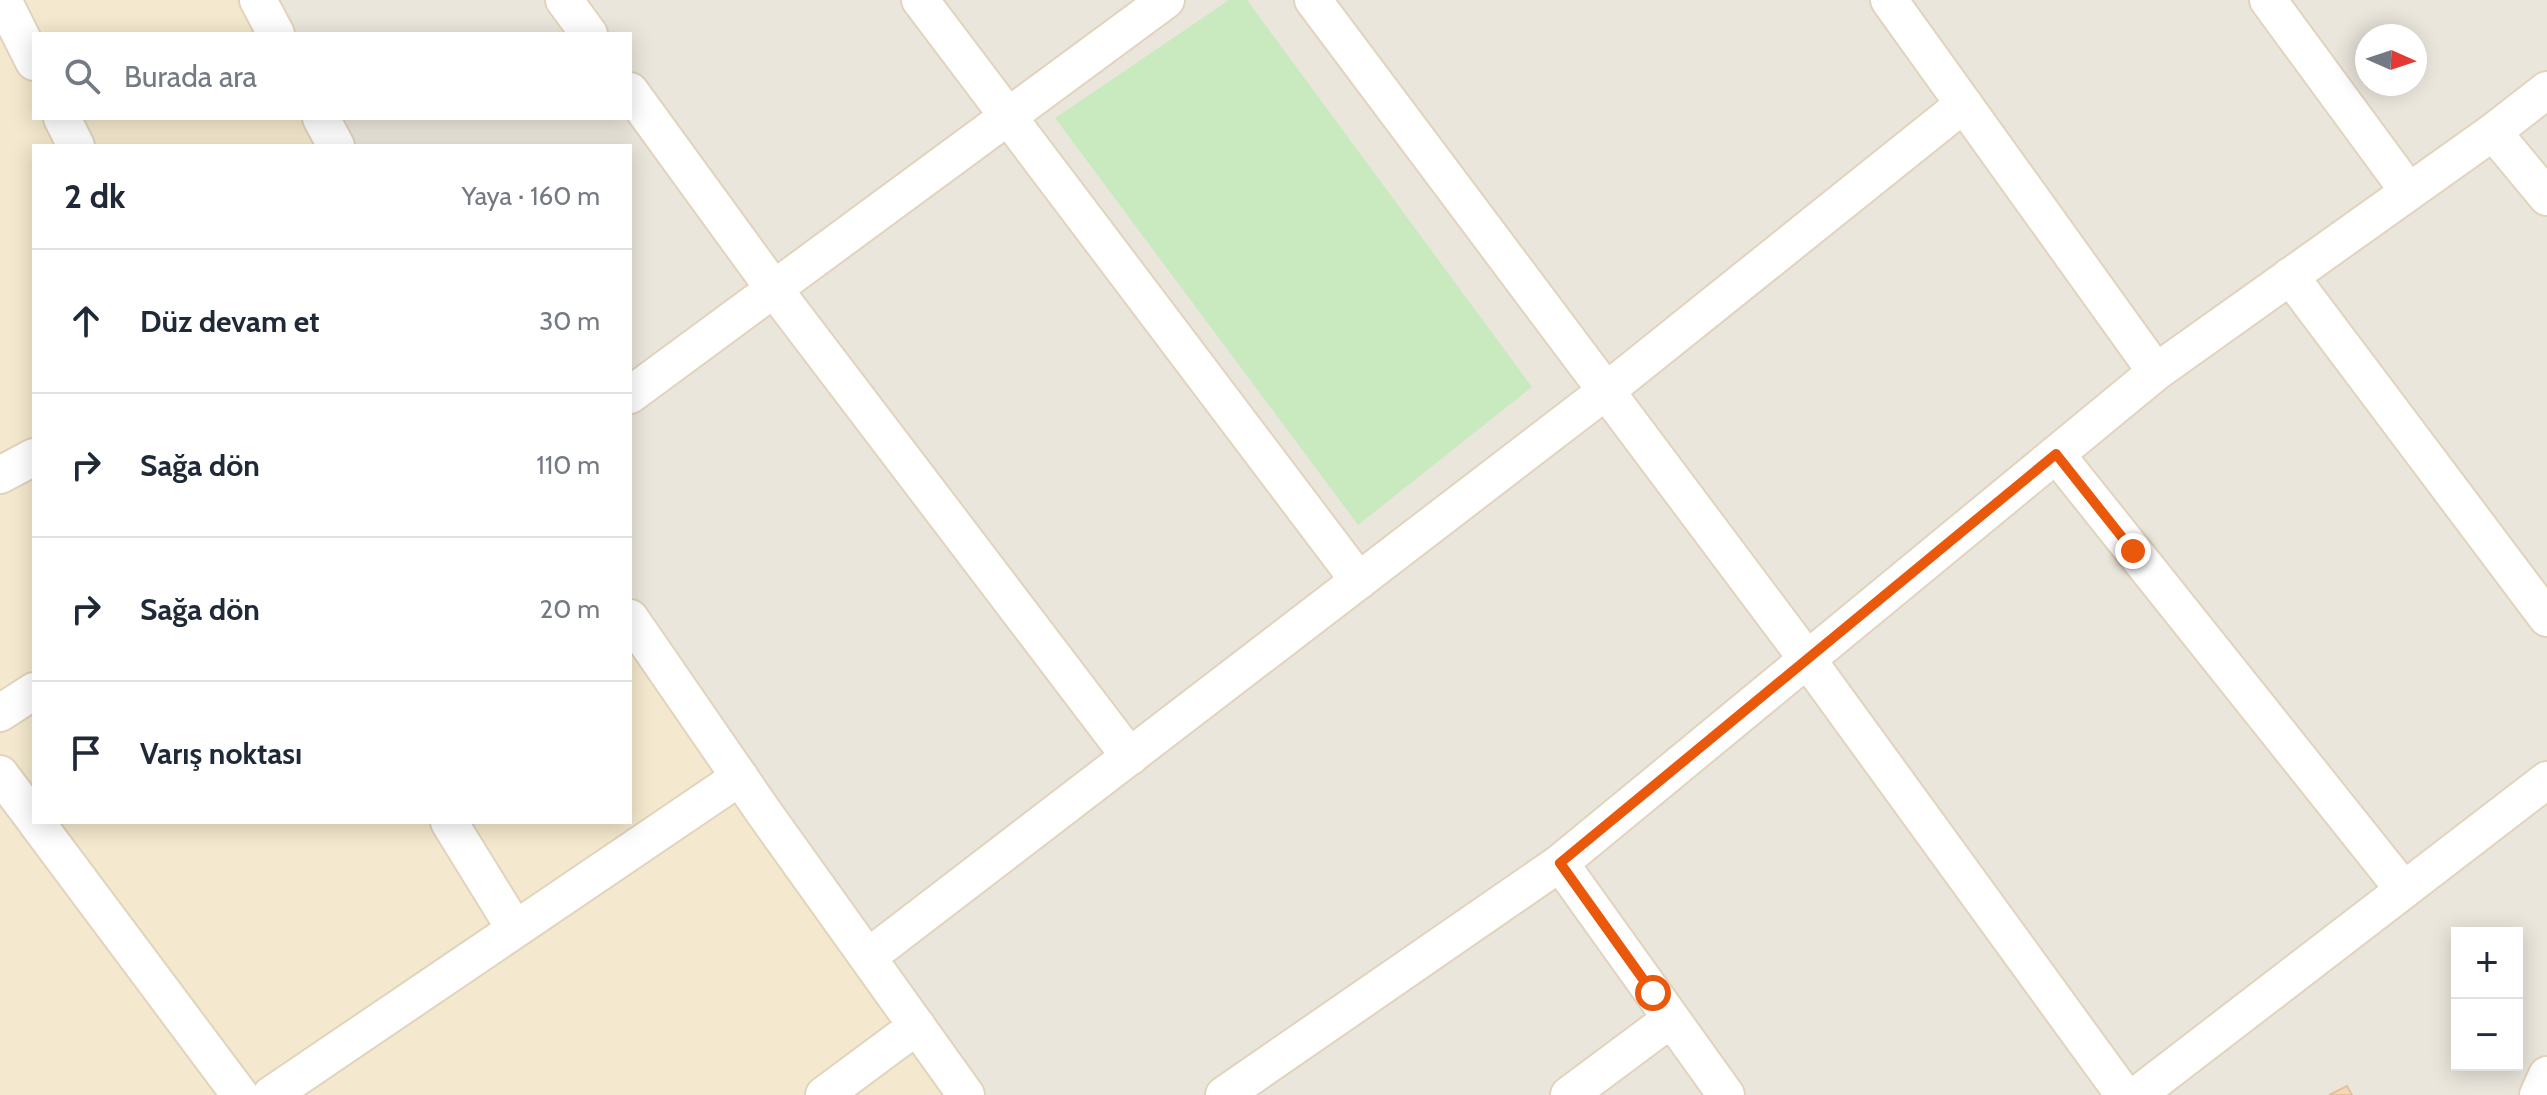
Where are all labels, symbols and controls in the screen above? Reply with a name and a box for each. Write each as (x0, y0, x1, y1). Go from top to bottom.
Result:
north arrow (2355, 24, 2427, 96)
search box (32, 32, 632, 120)
icon: search (60, 54, 104, 98)
text: Burada ara (124, 58, 257, 95)
text: 2 dk (64, 175, 126, 217)
text: Yaya · 160 m (462, 180, 600, 212)
icon: ahead (64, 299, 108, 343)
text: Düz devam et (140, 303, 320, 340)
text: 30 m (539, 305, 600, 337)
icon: right (64, 443, 108, 487)
text: Sağa dön (140, 447, 260, 484)
text: 110 m (536, 449, 600, 481)
route end (2115, 533, 2151, 569)
icon: right (64, 587, 108, 631)
text: Sağa dön (140, 591, 260, 628)
text: 20 m (540, 593, 600, 625)
icon: arrive (64, 731, 108, 775)
text: Varış noktası (140, 735, 302, 772)
map controls (2451, 927, 2523, 1071)
button: + (2451, 927, 2523, 999)
route start (1635, 975, 1671, 1011)
button: − (2451, 999, 2523, 1071)

